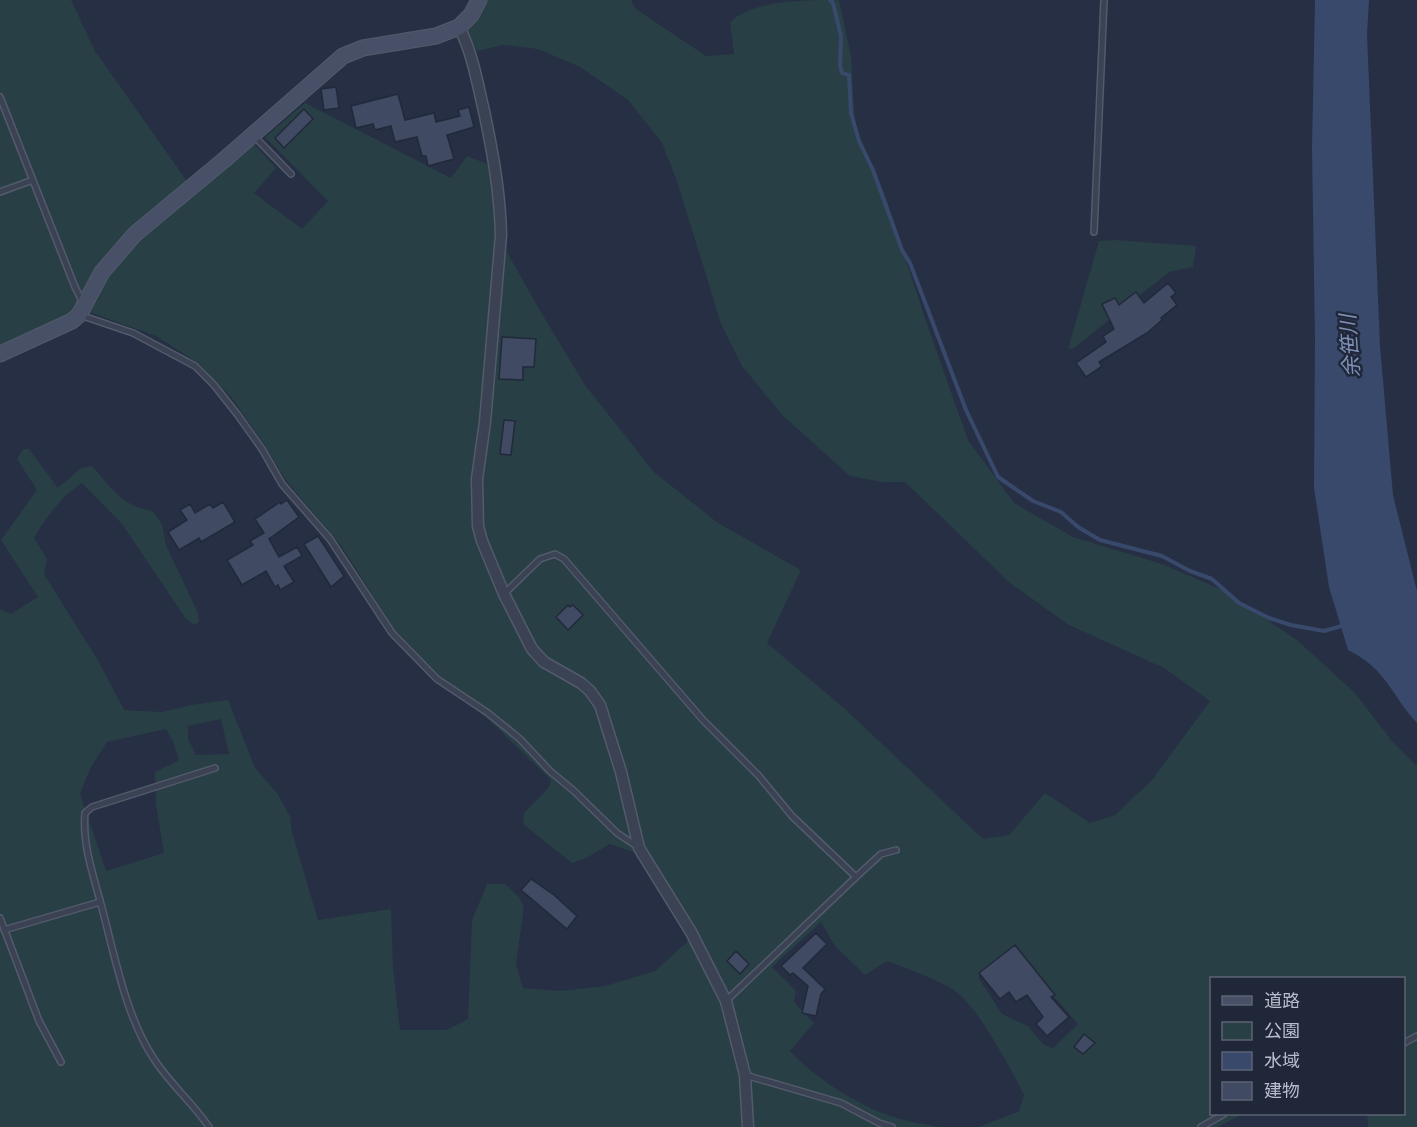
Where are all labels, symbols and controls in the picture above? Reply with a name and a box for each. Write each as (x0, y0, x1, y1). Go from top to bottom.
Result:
water label: 余笹川 (1333, 312, 1365, 378)
legend (1210, 977, 1405, 1115)
text: 道路 (1264, 989, 1300, 1012)
text: 公園 (1264, 1019, 1300, 1042)
text: 水域 (1264, 1049, 1300, 1072)
text: 建物 (1264, 1079, 1300, 1102)

